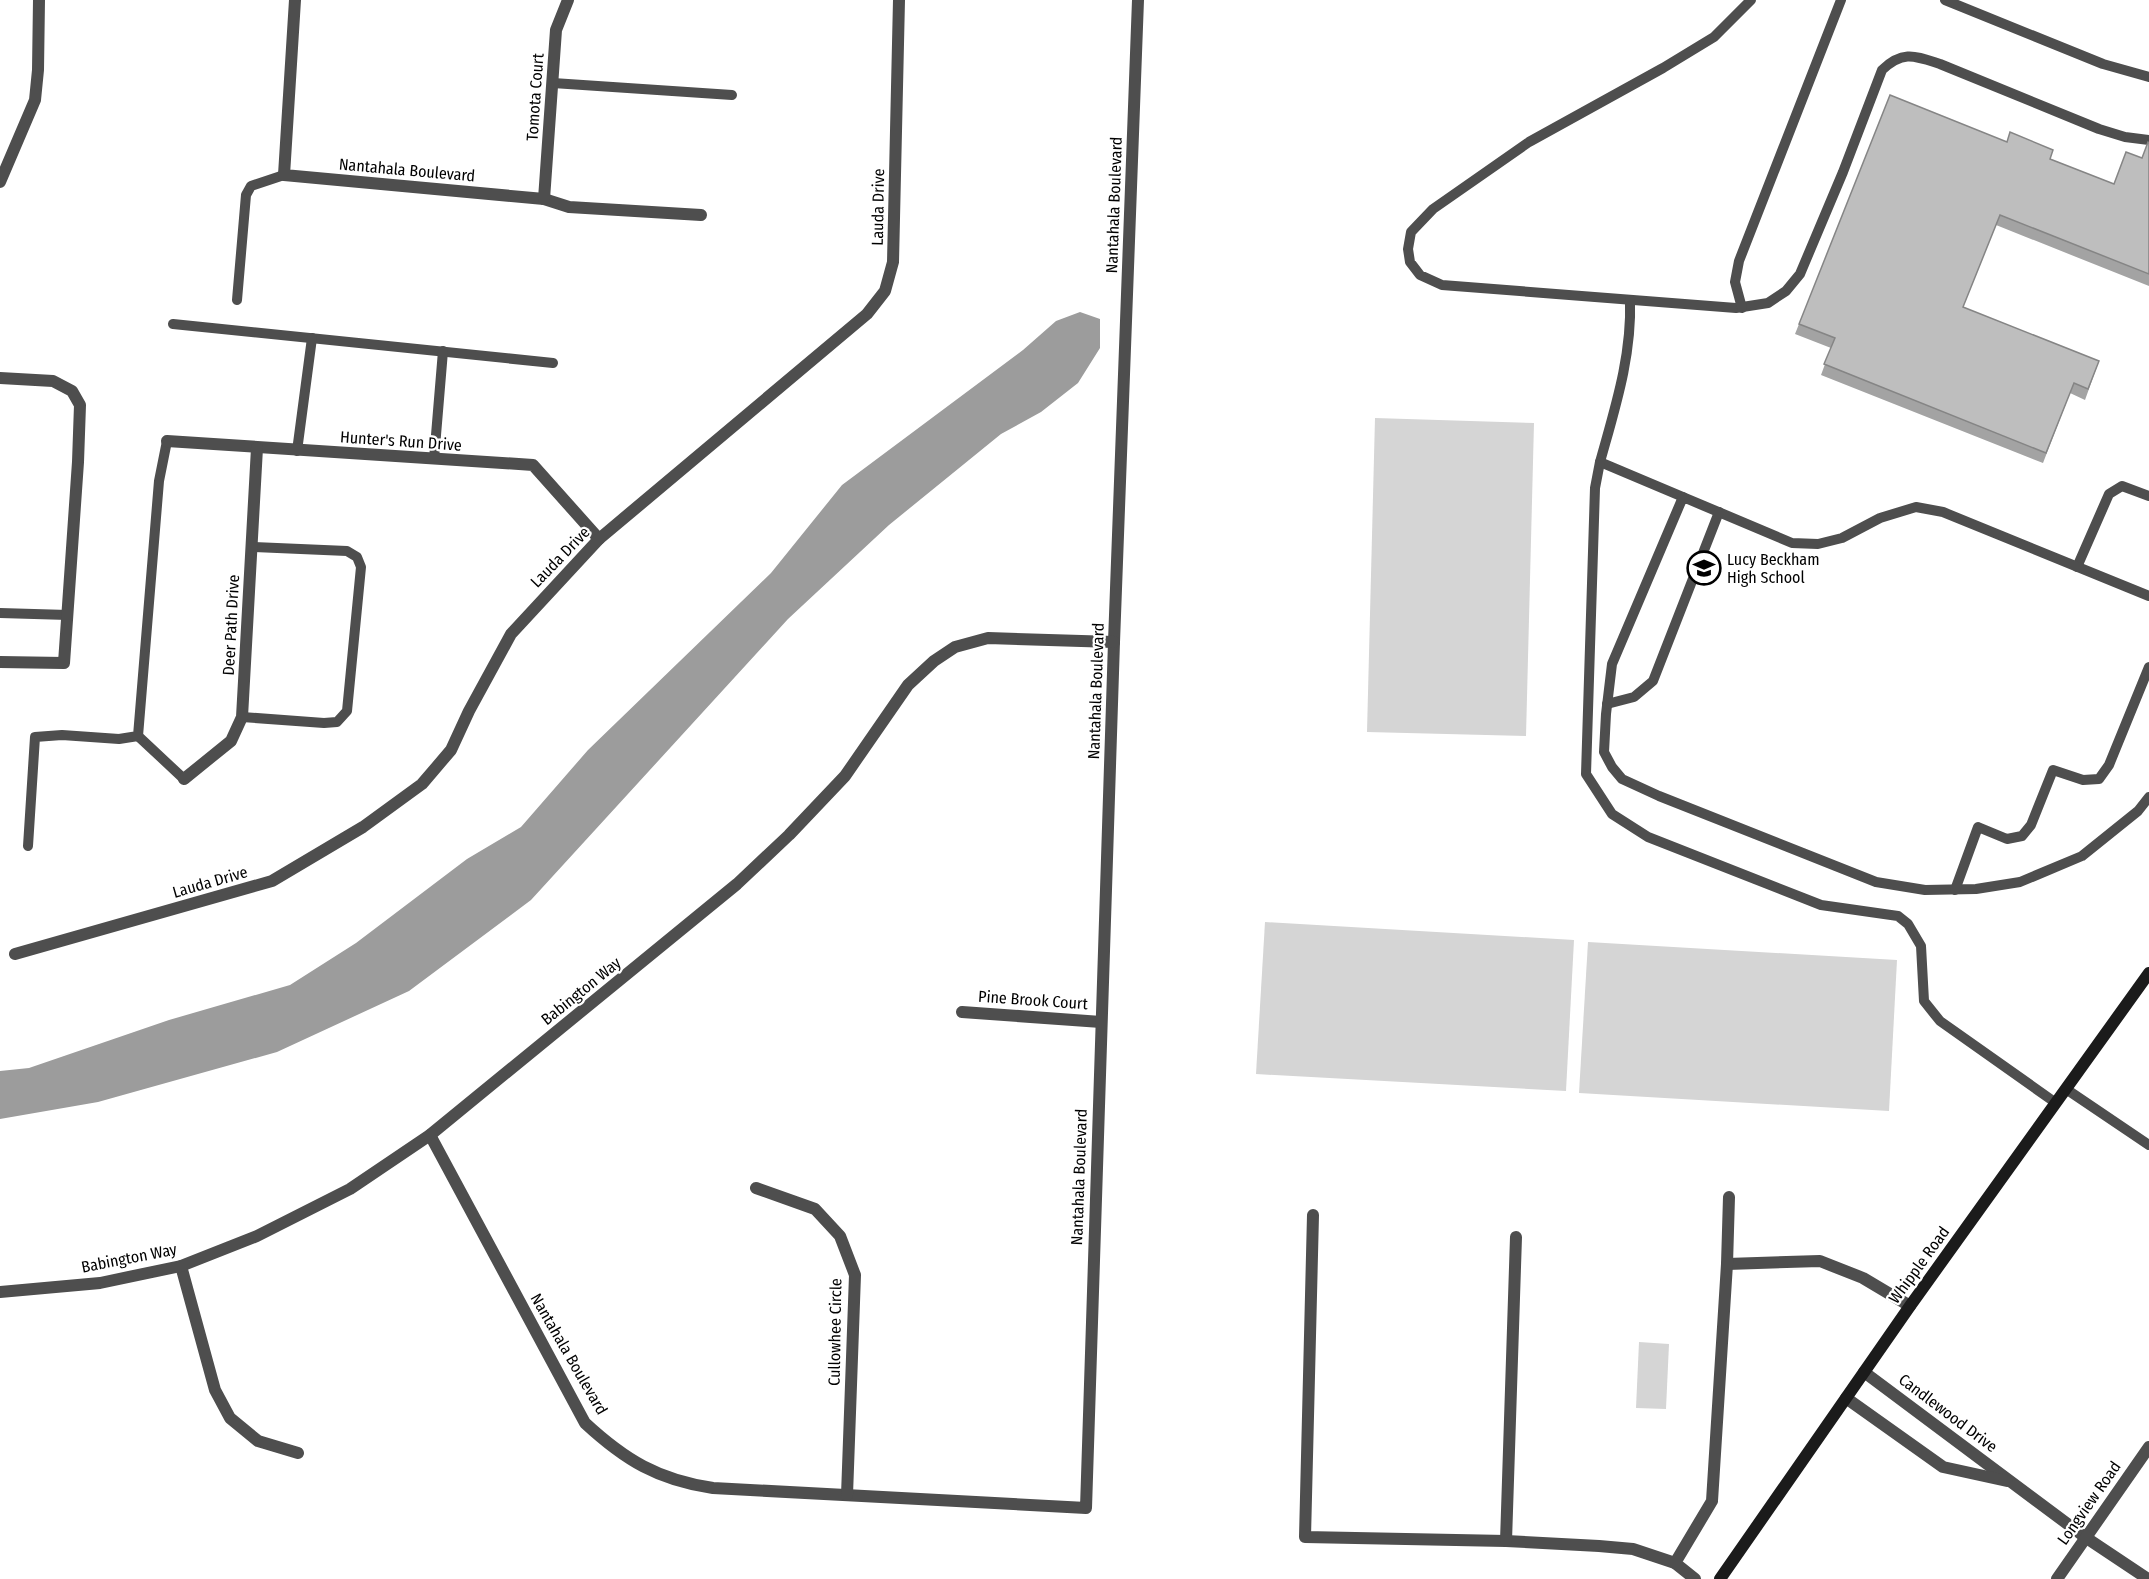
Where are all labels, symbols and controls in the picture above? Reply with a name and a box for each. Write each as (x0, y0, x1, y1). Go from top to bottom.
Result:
street label: Tomota Court (522, 52, 548, 141)
street label: Nantahala Boulevard (1102, 136, 1126, 274)
street label: Nantahala Boulevard (338, 155, 476, 185)
street label: Lauda Drive (868, 168, 888, 246)
street label: Hunter's Run Drive (340, 427, 463, 455)
street label: Lauda Drive (526, 523, 594, 591)
school or university icon: Lucy Beckham High School (1686, 550, 1722, 586)
place label: Lucy Beckham High School (1727, 550, 1820, 587)
street label: Deer Path Drive (219, 574, 243, 676)
street label: Nantahala Boulevard (1084, 622, 1108, 760)
street label: Lauda Drive (170, 862, 250, 902)
street label: Babington Way (537, 953, 625, 1029)
street label: Pine Brook Court (978, 987, 1089, 1013)
street label: Nantahala Boulevard (1067, 1108, 1091, 1246)
street label: Whipple Road (1885, 1223, 1953, 1307)
street label: Babington Way (80, 1239, 179, 1277)
street label: Cullowhee Circle (825, 1278, 845, 1386)
street label: Nantahala Boulevard (527, 1290, 611, 1418)
street label: Candlewood Drive (1895, 1370, 2001, 1456)
street label: Longview Road (2053, 1458, 2125, 1548)

